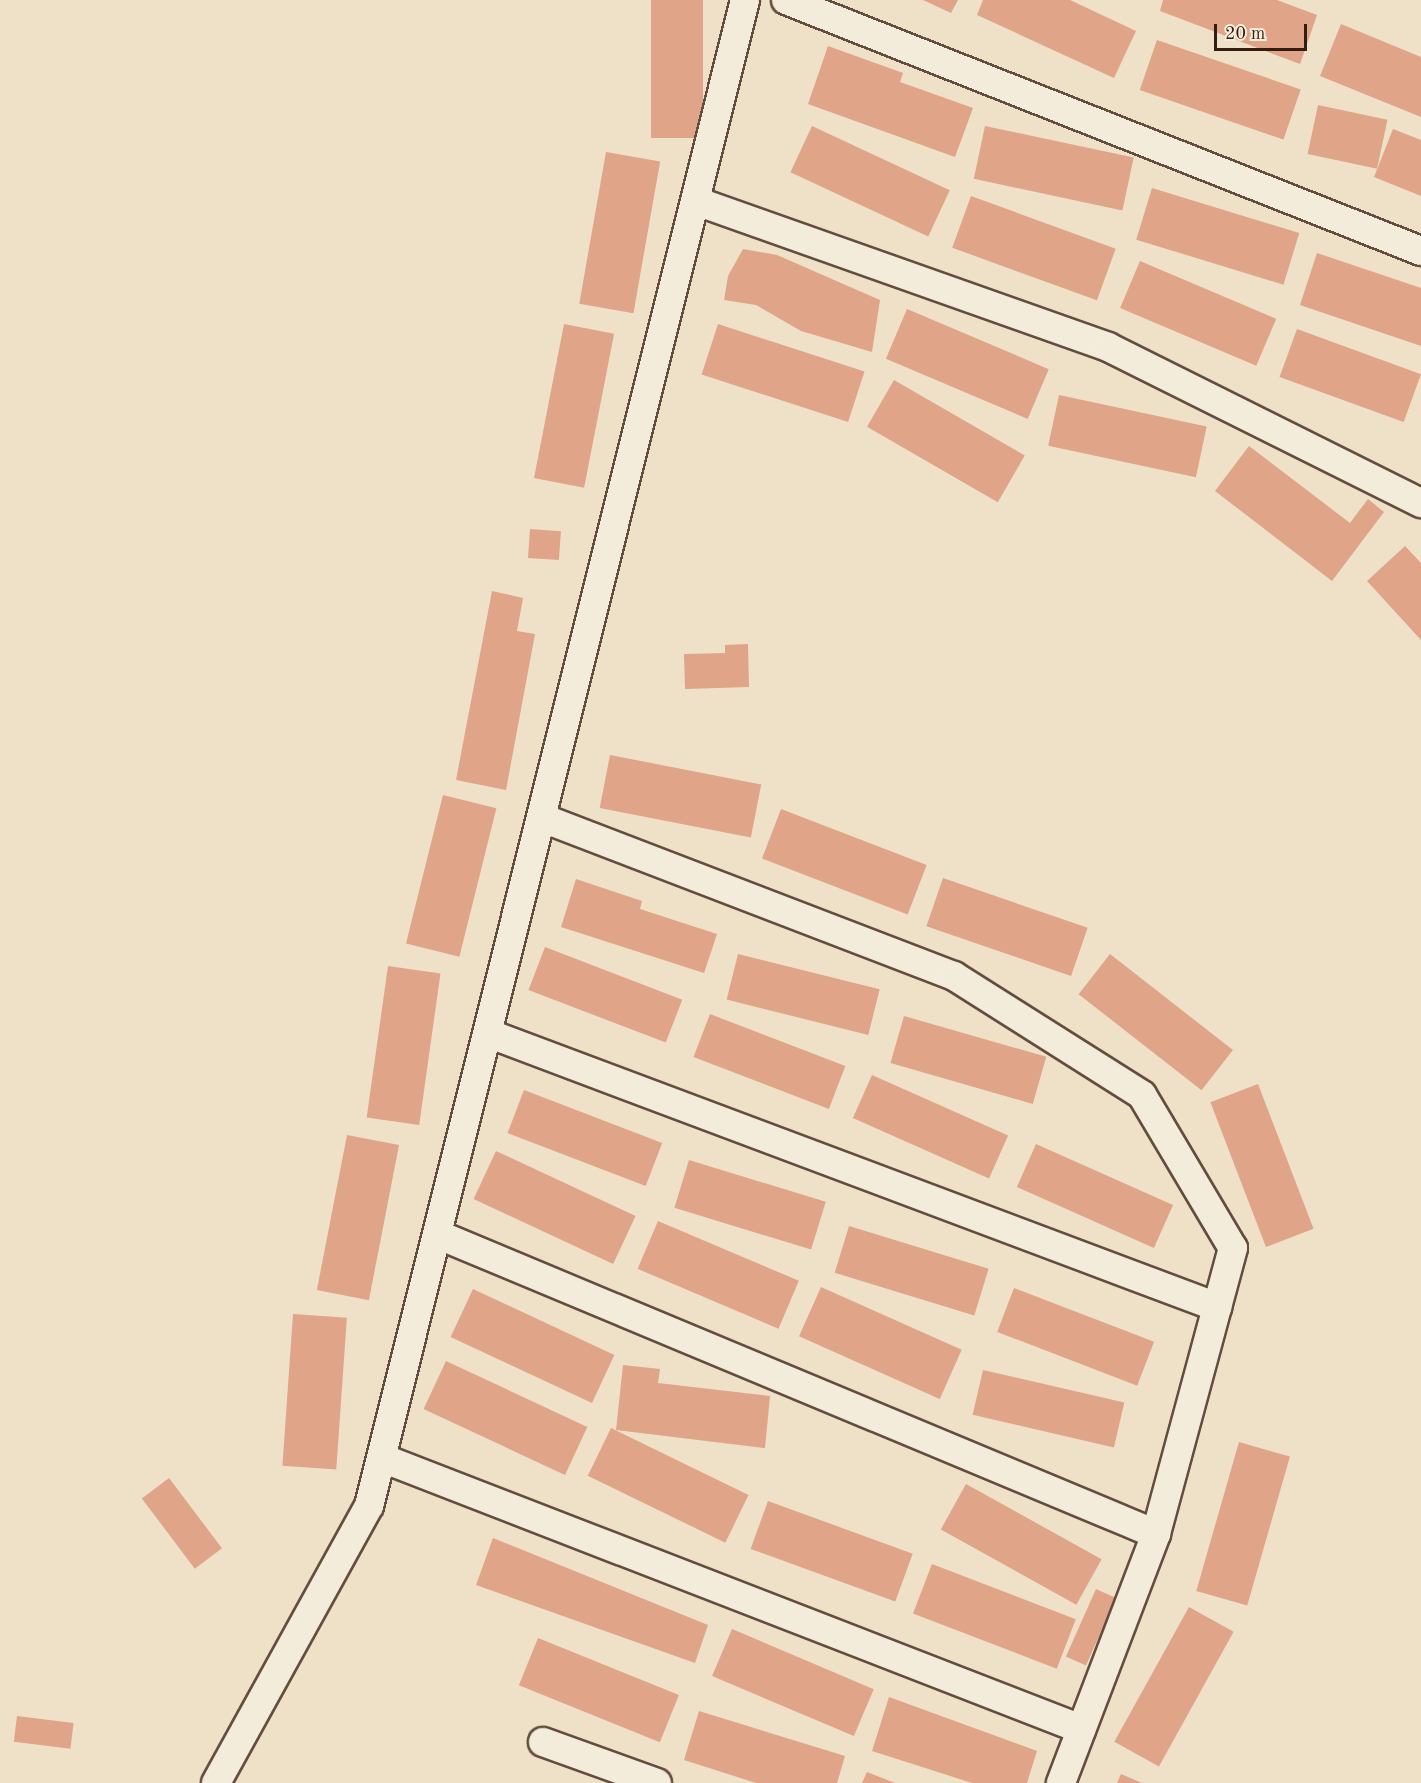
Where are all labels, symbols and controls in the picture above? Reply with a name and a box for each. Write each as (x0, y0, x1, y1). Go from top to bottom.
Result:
scale bar (1217, 12, 1310, 50)
text: 20 m (1225, 25, 1265, 43)

